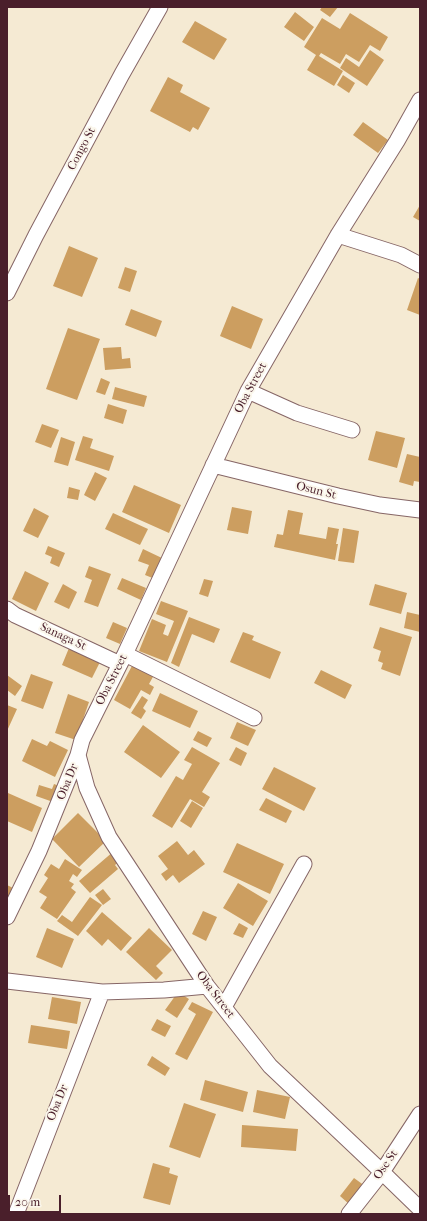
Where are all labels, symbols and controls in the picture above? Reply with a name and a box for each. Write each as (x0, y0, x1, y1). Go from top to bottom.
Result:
street label: Congo St (65, 125, 99, 173)
street label: Oba Street (232, 360, 270, 416)
street label: Osun St (294, 479, 338, 503)
street label: Sanaga St (38, 620, 88, 654)
street label: Oba Street (93, 652, 131, 708)
street label: Oba Dr (54, 762, 82, 802)
street label: Oba Street (193, 968, 237, 1022)
street label: Oba Dr (44, 1083, 72, 1123)
street label: Ose St (371, 1147, 401, 1183)
scale bar (10, 1187, 63, 1213)
text: 20 m (15, 1195, 40, 1209)

